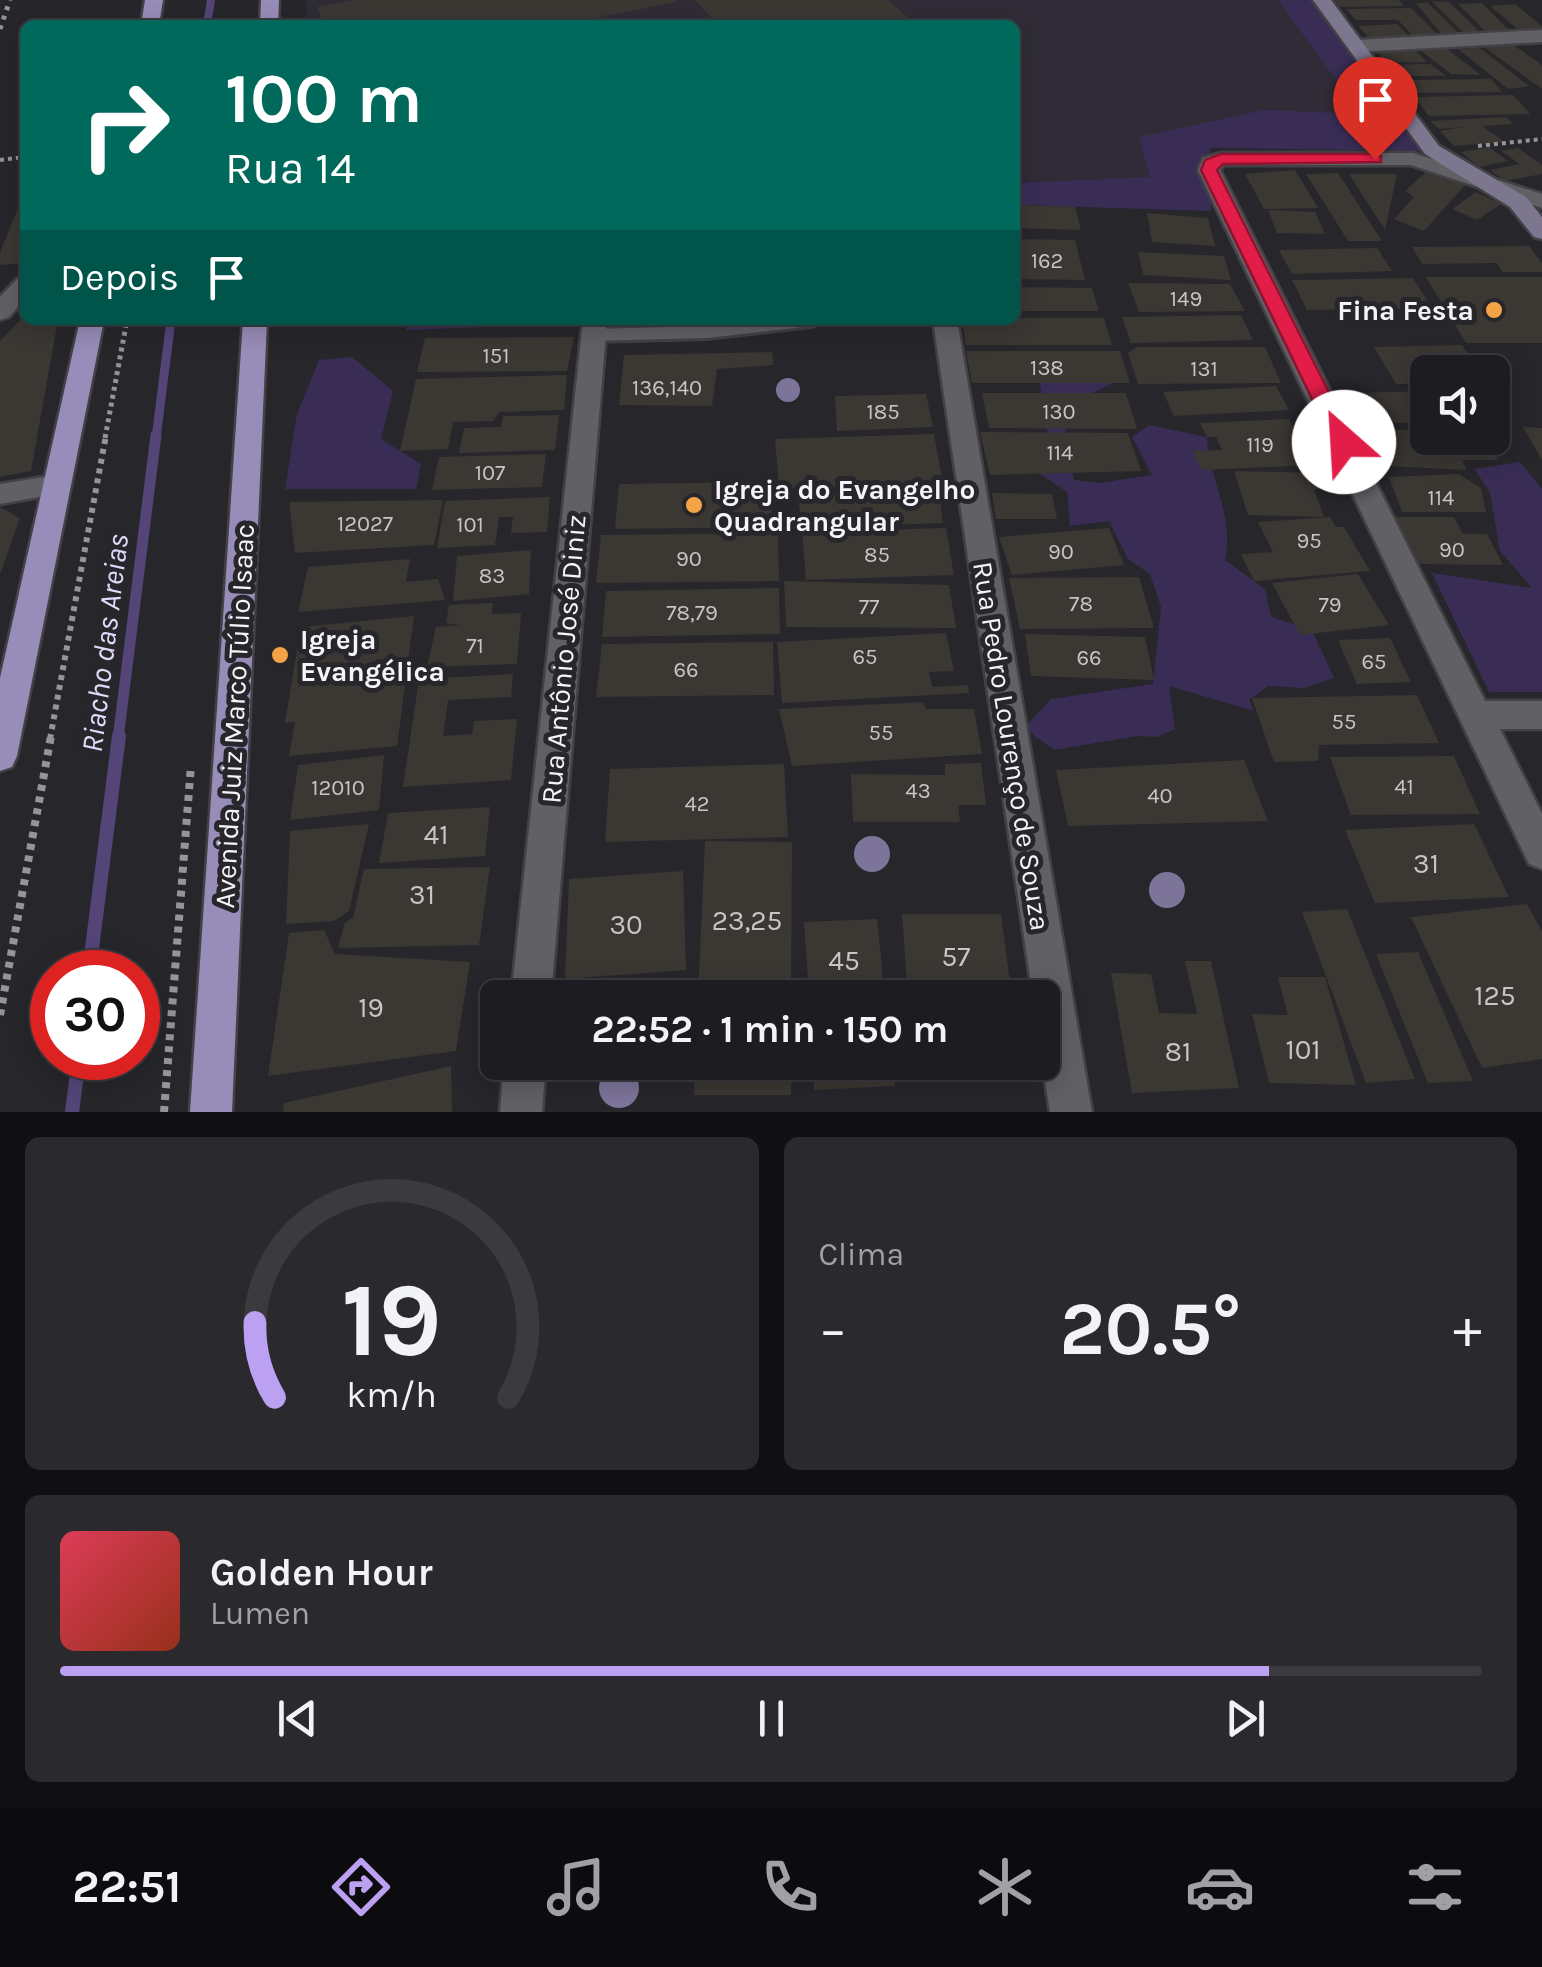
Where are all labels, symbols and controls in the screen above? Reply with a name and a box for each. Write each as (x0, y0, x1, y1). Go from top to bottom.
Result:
pin (1333, 57, 1418, 160)
text: 100 m (225, 58, 423, 140)
icon: right (60, 60, 190, 190)
icon: arrive (1348, 72, 1403, 127)
text: Rua 14 (225, 142, 355, 194)
house number: 162 (1031, 248, 1063, 274)
icon: arrive (199, 250, 254, 305)
text: Depois (60, 255, 179, 300)
house number: 149 (1170, 286, 1202, 312)
place label: Fina Festa (1337, 294, 1474, 327)
marker: Fina Festa (1483, 299, 1505, 321)
house number: 151 (483, 343, 509, 369)
house number: 138 (1030, 355, 1064, 381)
map controls (1410, 355, 1510, 455)
button: sound (1410, 355, 1510, 455)
house number: 131 (1190, 356, 1218, 382)
house number: 136,140 (632, 375, 702, 401)
position arrow (1292, 390, 1396, 494)
house number: 185 (866, 399, 900, 425)
house number: 130 (1042, 399, 1076, 425)
house number: 119 (1246, 432, 1274, 458)
house number: 114 (1047, 440, 1073, 466)
house number: 107 (475, 460, 505, 486)
place label: Igreja do Evangelho Quadrangular (714, 473, 975, 538)
house number: 114 (1428, 485, 1454, 511)
marker: Igreja do Evangelho Quadrangular (683, 494, 705, 516)
house number: 12027 (337, 511, 393, 537)
house number: 101 (456, 512, 484, 538)
street label: Rua Antônio José Diniz (534, 513, 593, 805)
street label: Avenida Juiz Marco Túlio Isaac (208, 523, 261, 909)
house number: 95 (1296, 528, 1322, 554)
water label: Riacho das Areias (74, 532, 136, 754)
house number: 90 (1439, 537, 1465, 563)
house number: 90 (1048, 539, 1074, 565)
house number: 85 (864, 542, 890, 568)
house number: 90 (676, 546, 702, 572)
street label: Rua Pedro Lourenço de Souza (966, 559, 1057, 933)
house number: 83 (479, 563, 505, 589)
house number: 78 (1069, 591, 1093, 617)
house number: 79 (1318, 592, 1342, 618)
house number: 77 (859, 594, 879, 620)
house number: 78,79 (666, 600, 718, 626)
place label: Igreja Evangélica (300, 623, 445, 688)
house number: 71 (466, 633, 484, 659)
marker: Igreja Evangélica (269, 644, 291, 666)
house number: 65 (852, 644, 878, 670)
house number: 66 (1076, 645, 1102, 671)
house number: 65 (1361, 649, 1387, 675)
house number: 66 (673, 657, 699, 683)
house number: 55 (1332, 709, 1356, 735)
house number: 55 (869, 720, 893, 746)
house number: 41 (1394, 774, 1414, 800)
house number: 12010 (311, 775, 365, 801)
house number: 43 (905, 778, 931, 804)
house number: 40 (1147, 783, 1173, 809)
house number: 42 (684, 791, 710, 817)
house number: 41 (424, 818, 448, 851)
house number: 31 (1413, 847, 1439, 880)
house number: 31 (409, 878, 435, 911)
house number: 23,25 (712, 904, 782, 937)
house number: 30 (609, 908, 643, 941)
house number: 57 (942, 940, 970, 973)
house number: 45 (828, 944, 860, 977)
speed limit sign: 30 (30, 950, 160, 1080)
house number: 125 (1474, 979, 1516, 1012)
house number: 19 (358, 991, 384, 1024)
text: 22:52 · 1 min · 150 m (592, 1007, 948, 1052)
house number: 101 (1285, 1033, 1321, 1066)
house number: 81 (1165, 1035, 1191, 1068)
text: Clima (819, 1236, 904, 1273)
text: 19 (341, 1260, 442, 1381)
text: 20.5° (1059, 1285, 1241, 1373)
text: − (819, 1297, 847, 1361)
text: + (1453, 1297, 1482, 1361)
text: km/h (346, 1374, 437, 1416)
text: Golden Hour (210, 1550, 433, 1595)
text: Lumen (210, 1595, 310, 1632)
icon: previous (270, 1691, 325, 1746)
icon: pause (744, 1691, 799, 1746)
icon: next (1218, 1691, 1273, 1746)
icon: directions (326, 1852, 396, 1922)
icon: music (541, 1852, 611, 1922)
icon: phone (755, 1852, 825, 1922)
icon: climate (970, 1852, 1040, 1922)
icon: car (1185, 1852, 1255, 1922)
icon: filters (1400, 1852, 1470, 1922)
text: 22:51 (72, 1861, 181, 1913)

